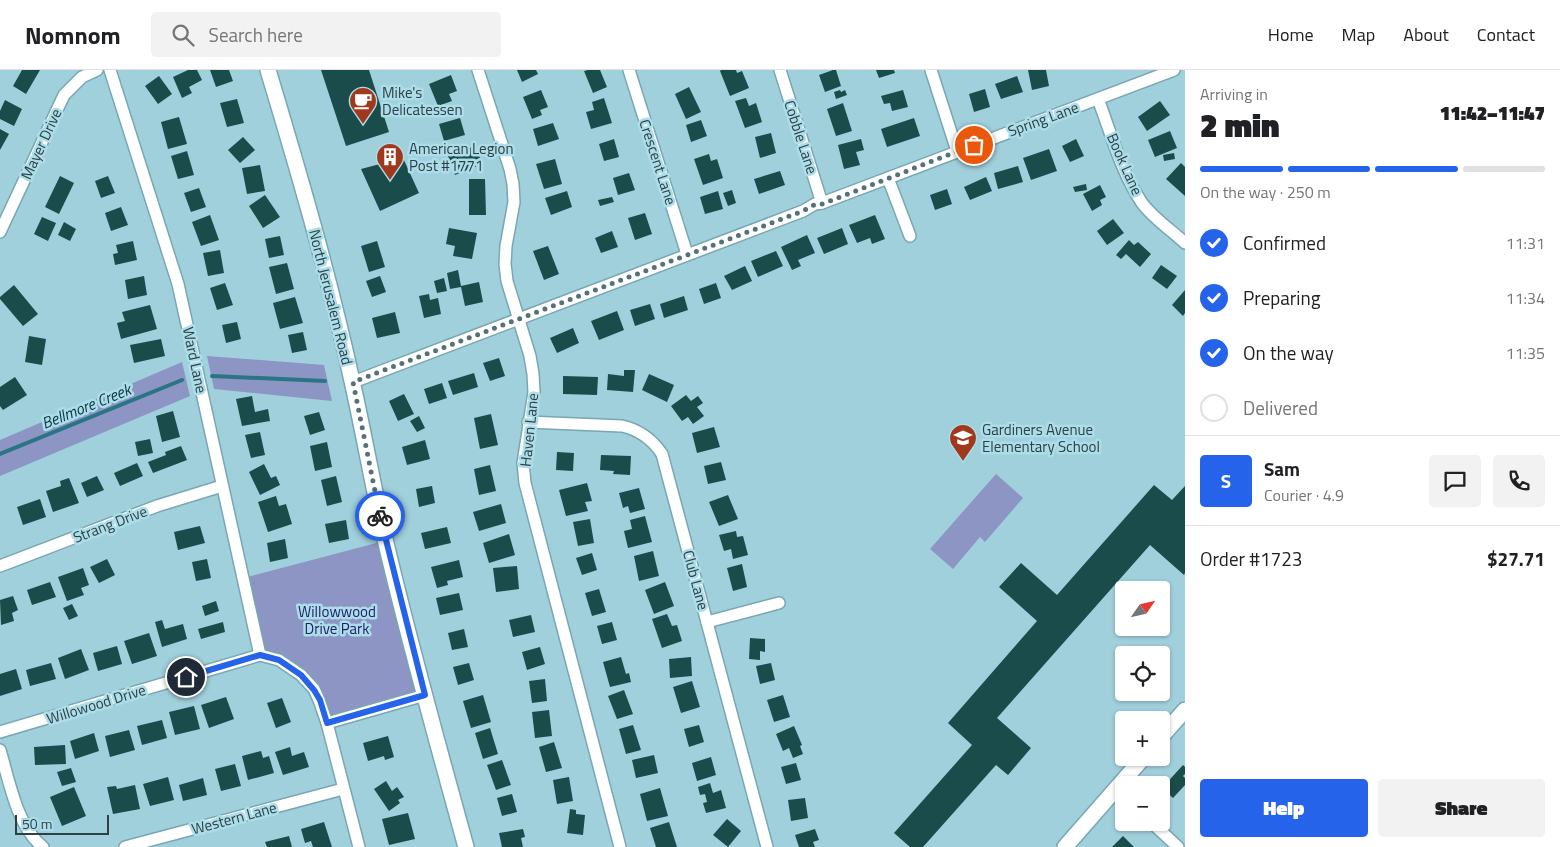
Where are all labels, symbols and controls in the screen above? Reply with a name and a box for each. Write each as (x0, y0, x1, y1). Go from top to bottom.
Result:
search box (151, 12, 501, 57)
text: Nomnom (25, 17, 121, 53)
text: Search here (209, 20, 303, 49)
icon: search (169, 21, 197, 49)
text: Home (1268, 21, 1314, 48)
text: Map (1342, 21, 1375, 48)
text: About (1403, 21, 1449, 48)
text: Contact (1477, 21, 1535, 48)
place label: Mike's Delicatessen (382, 81, 462, 121)
text: Arriving in (1200, 82, 1268, 106)
cafe icon: Mike's Delicatessen (348, 86, 378, 125)
street label: Spring Lane (1004, 96, 1082, 142)
street label: Cobble Lane (778, 97, 824, 177)
text: 11:42–11:47 (1440, 98, 1545, 127)
text: 2 min (1200, 101, 1280, 149)
street label: Mayer Drive (15, 105, 67, 183)
street label: Crescent Lane (633, 116, 683, 208)
pin (953, 124, 995, 166)
street label: Book Lane (1101, 129, 1149, 199)
icon: bag (960, 131, 988, 159)
place label: American Legion Post #1771 (409, 137, 514, 177)
building icon: American Legion Post #1771 (375, 142, 405, 181)
text: On the way · 250 m (1200, 180, 1331, 204)
street label: North Jerusalem Road (303, 227, 359, 367)
text: Confirmed (1243, 228, 1326, 257)
icon: check (1200, 229, 1228, 257)
text: 11:31 (1506, 231, 1545, 255)
text: Preparing (1243, 283, 1320, 312)
icon: check (1200, 284, 1228, 312)
text: 11:34 (1506, 286, 1545, 310)
street label: Ward Lane (177, 325, 213, 395)
text: On the way (1243, 338, 1334, 367)
icon: check (1200, 339, 1228, 367)
text: 11:35 (1506, 341, 1545, 365)
water label: Bellmore Creek (38, 376, 136, 435)
street label: Haven Lane (514, 392, 544, 468)
text: Delivered (1243, 393, 1318, 422)
place label: Gardiners Avenue Elementary School (982, 418, 1100, 458)
school or university icon: Gardiners Avenue Elementary School (948, 423, 978, 462)
text: Sam (1264, 454, 1300, 483)
button: chat (1429, 455, 1481, 507)
button: phone (1493, 455, 1545, 507)
text: S (1221, 466, 1231, 495)
text: Courier · 4.9 (1264, 483, 1344, 507)
courier (355, 491, 405, 541)
street label: Strang Drive (70, 499, 150, 549)
icon: bike (366, 502, 394, 530)
text: Order #1723 (1200, 544, 1302, 573)
text: $27.71 (1487, 544, 1545, 573)
street label: Club Lane (677, 548, 715, 612)
north arrow (1115, 581, 1170, 636)
map controls (1115, 581, 1170, 831)
park label: Willowwood Drive Park (298, 600, 376, 640)
button: locate (1115, 646, 1170, 701)
pin (165, 656, 207, 698)
icon: home (172, 663, 200, 691)
street label: Willowood Drive (44, 678, 148, 730)
button: + (1115, 711, 1170, 766)
button: − (1115, 776, 1170, 831)
button: Help (1200, 779, 1368, 837)
button: Share (1378, 779, 1545, 837)
street label: Western Lane (189, 796, 279, 840)
scale bar (15, 812, 109, 835)
text: 50 m (22, 813, 52, 834)

